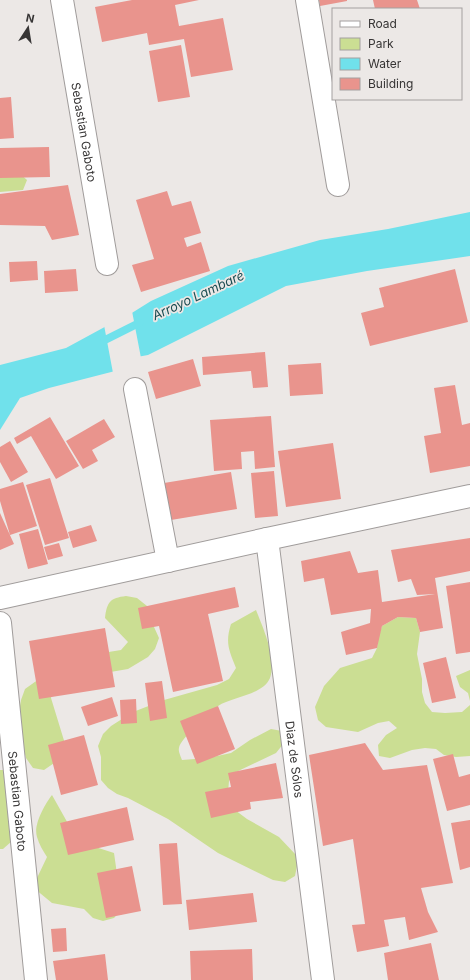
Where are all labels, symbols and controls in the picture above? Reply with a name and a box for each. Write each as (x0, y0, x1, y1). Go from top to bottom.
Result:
north arrow (8, 8, 48, 48)
legend (332, 8, 462, 100)
text: N (25, 10, 36, 26)
text: Road (368, 16, 397, 31)
text: Park (368, 36, 394, 51)
text: Water (368, 56, 402, 71)
text: Building (368, 76, 413, 91)
street label: Sebastian Gaboto (69, 81, 100, 183)
water label: Arroyo Lambaré (149, 267, 247, 324)
street label: Diaz de Sólos (283, 720, 307, 799)
street label: Sebastian Gaboto (5, 750, 30, 852)

